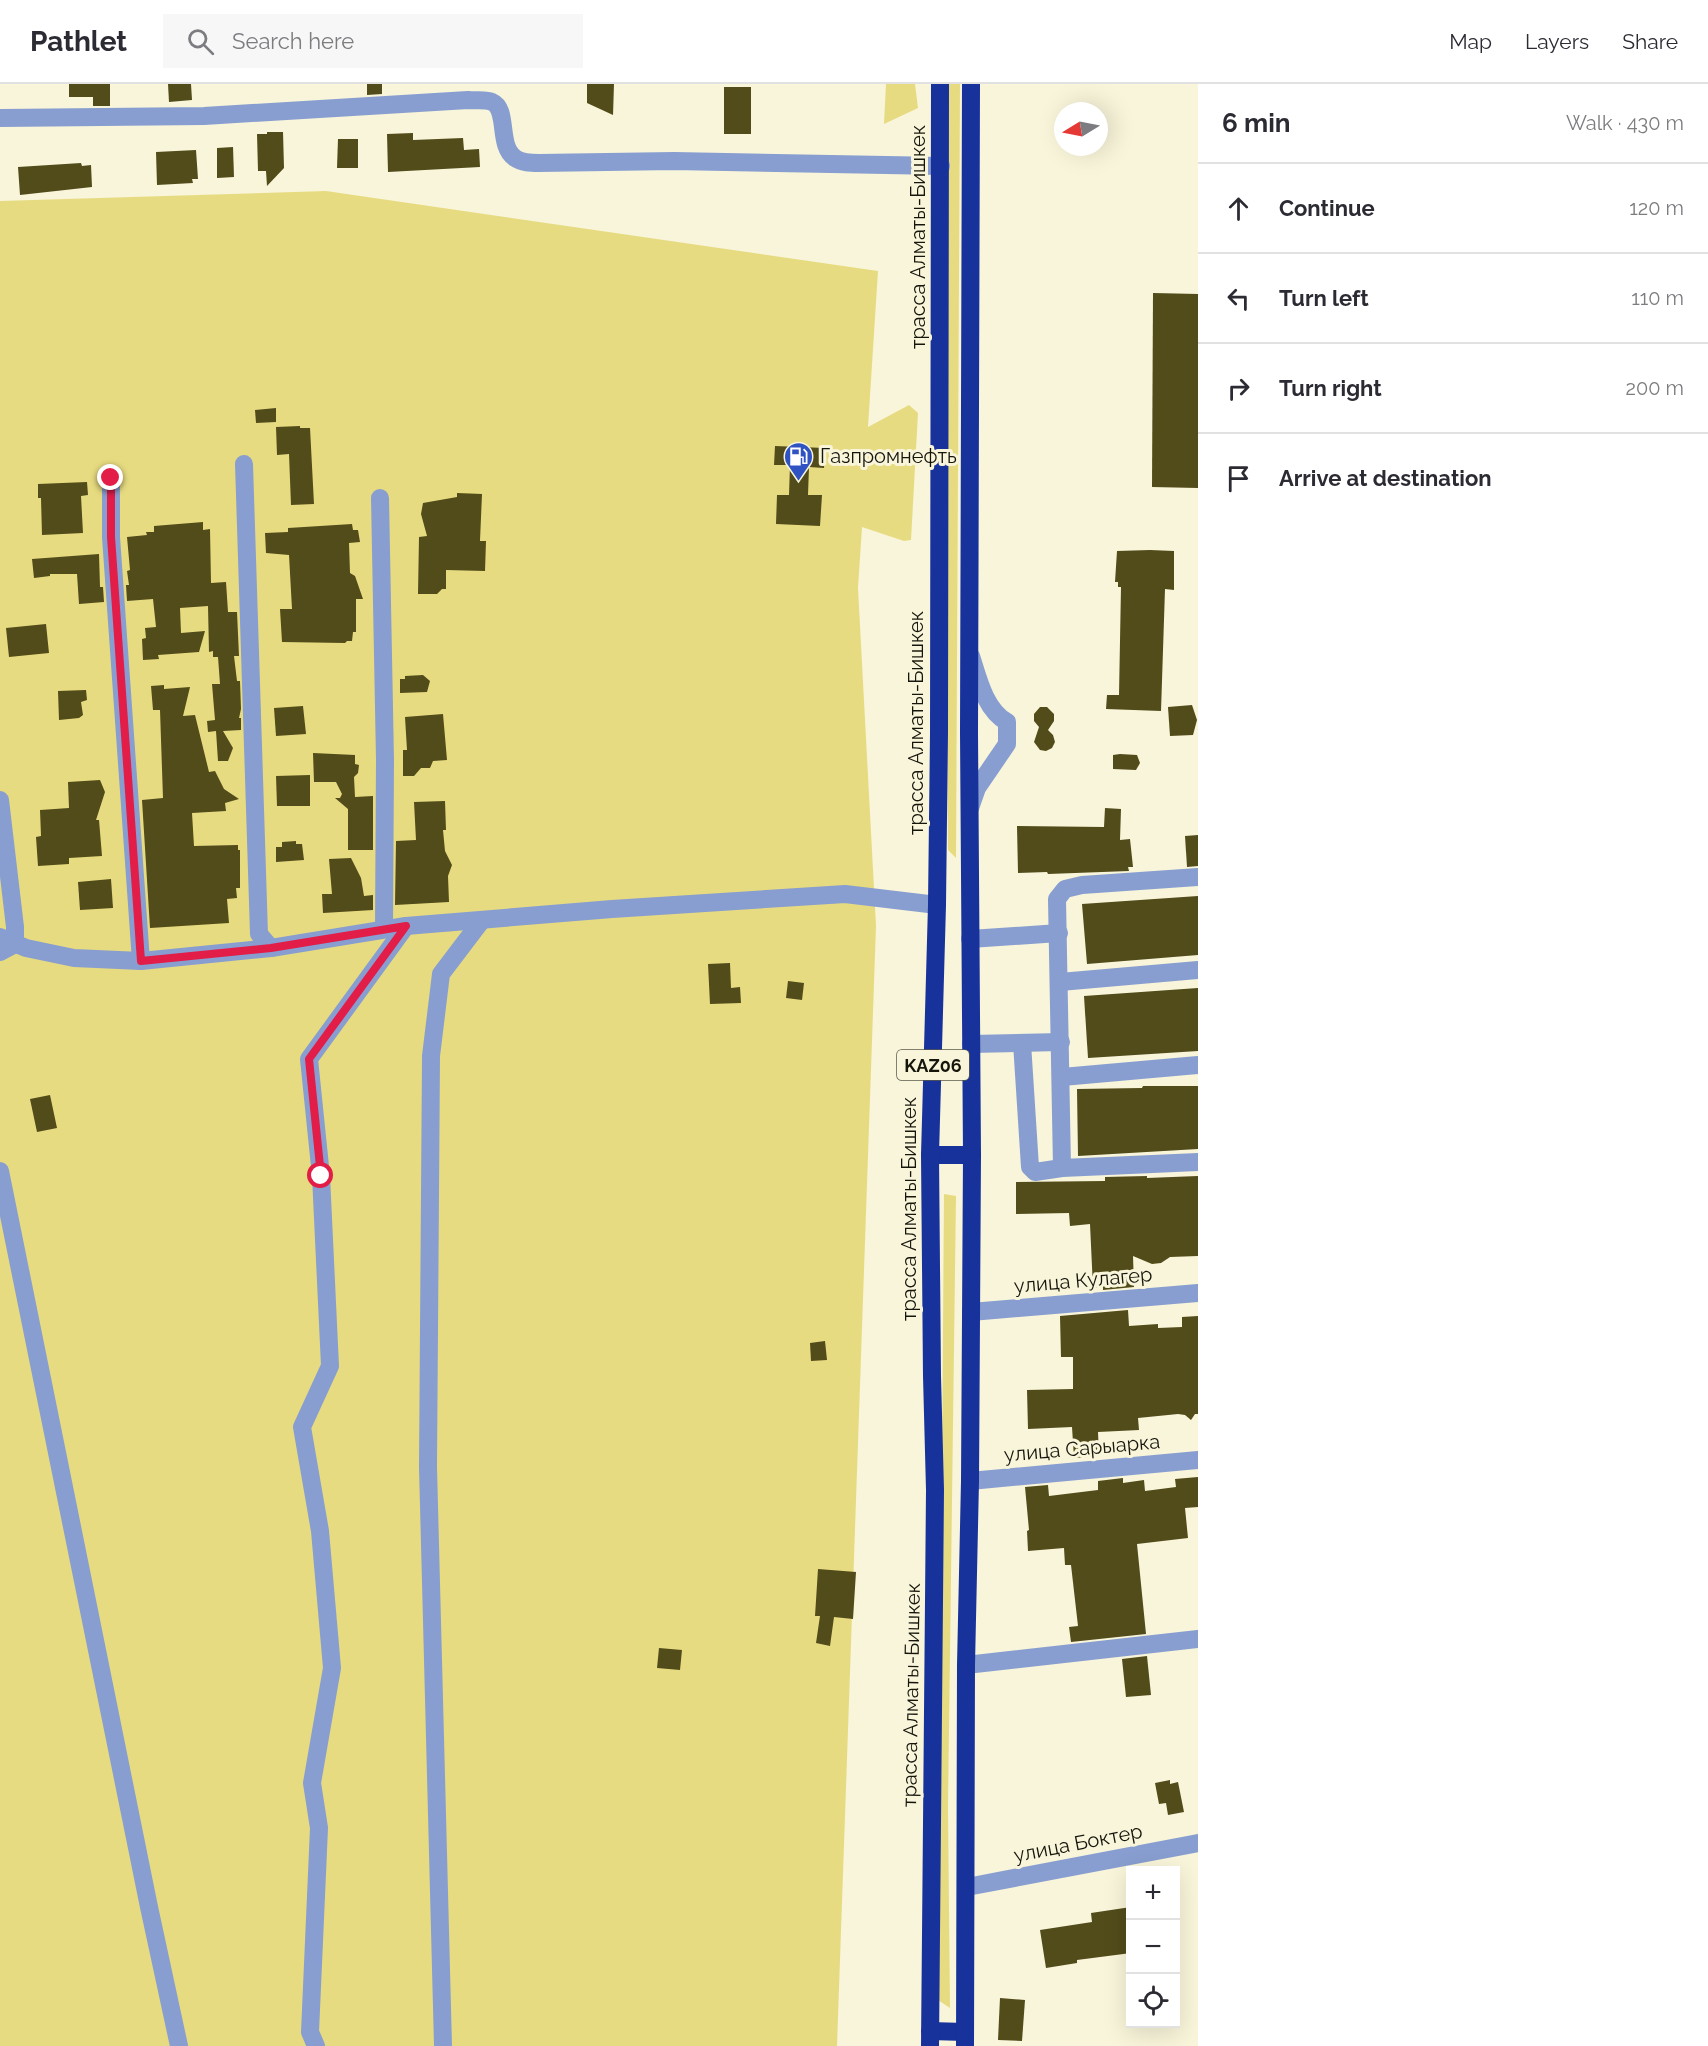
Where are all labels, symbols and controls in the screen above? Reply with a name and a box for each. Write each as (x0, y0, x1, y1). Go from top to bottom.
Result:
search box (163, 14, 583, 68)
text: Pathlet (30, 25, 127, 58)
icon: search (184, 25, 217, 58)
text: Search here (232, 28, 354, 54)
text: Map (1449, 29, 1492, 54)
text: Layers (1525, 29, 1589, 54)
text: Share (1622, 29, 1678, 54)
north arrow (1054, 102, 1108, 156)
text: 6 min (1222, 108, 1291, 138)
text: Walk · 430 m (1566, 111, 1684, 135)
street label: трасса Алматы-Бишкек (906, 125, 930, 349)
icon: ahead (1222, 192, 1255, 225)
text: Continue (1279, 195, 1375, 221)
text: 120 m (1629, 196, 1684, 220)
icon: left (1222, 282, 1255, 315)
text: Turn left (1279, 285, 1369, 311)
text: 110 m (1631, 286, 1684, 310)
icon: right (1222, 372, 1255, 405)
text: Turn right (1279, 375, 1382, 401)
text: 200 m (1626, 376, 1684, 400)
fuel station icon: Газпромнефть (783, 440, 815, 482)
place label: Газпромнефть (820, 444, 957, 468)
icon: arrive (1222, 462, 1255, 495)
route end (97, 464, 123, 490)
text: Arrive at destination (1279, 465, 1492, 491)
street label: трасса Алматы-Бишкек (904, 611, 928, 835)
road number: KАZ06 (897, 1050, 969, 1080)
street label: трасса Алматы-Бишкек (897, 1097, 921, 1321)
route start (307, 1162, 333, 1188)
street label: улица Кулагер (1013, 1262, 1153, 1298)
street label: улица Сарыарка (1003, 1429, 1161, 1467)
street label: трасса Алматы-Бишкек (897, 1583, 925, 1807)
street label: улица Боктер (1012, 1819, 1144, 1867)
map controls (1126, 1866, 1180, 2028)
button: + (1126, 1866, 1180, 1920)
button: − (1126, 1920, 1180, 1974)
button: locate (1126, 1974, 1180, 2028)

